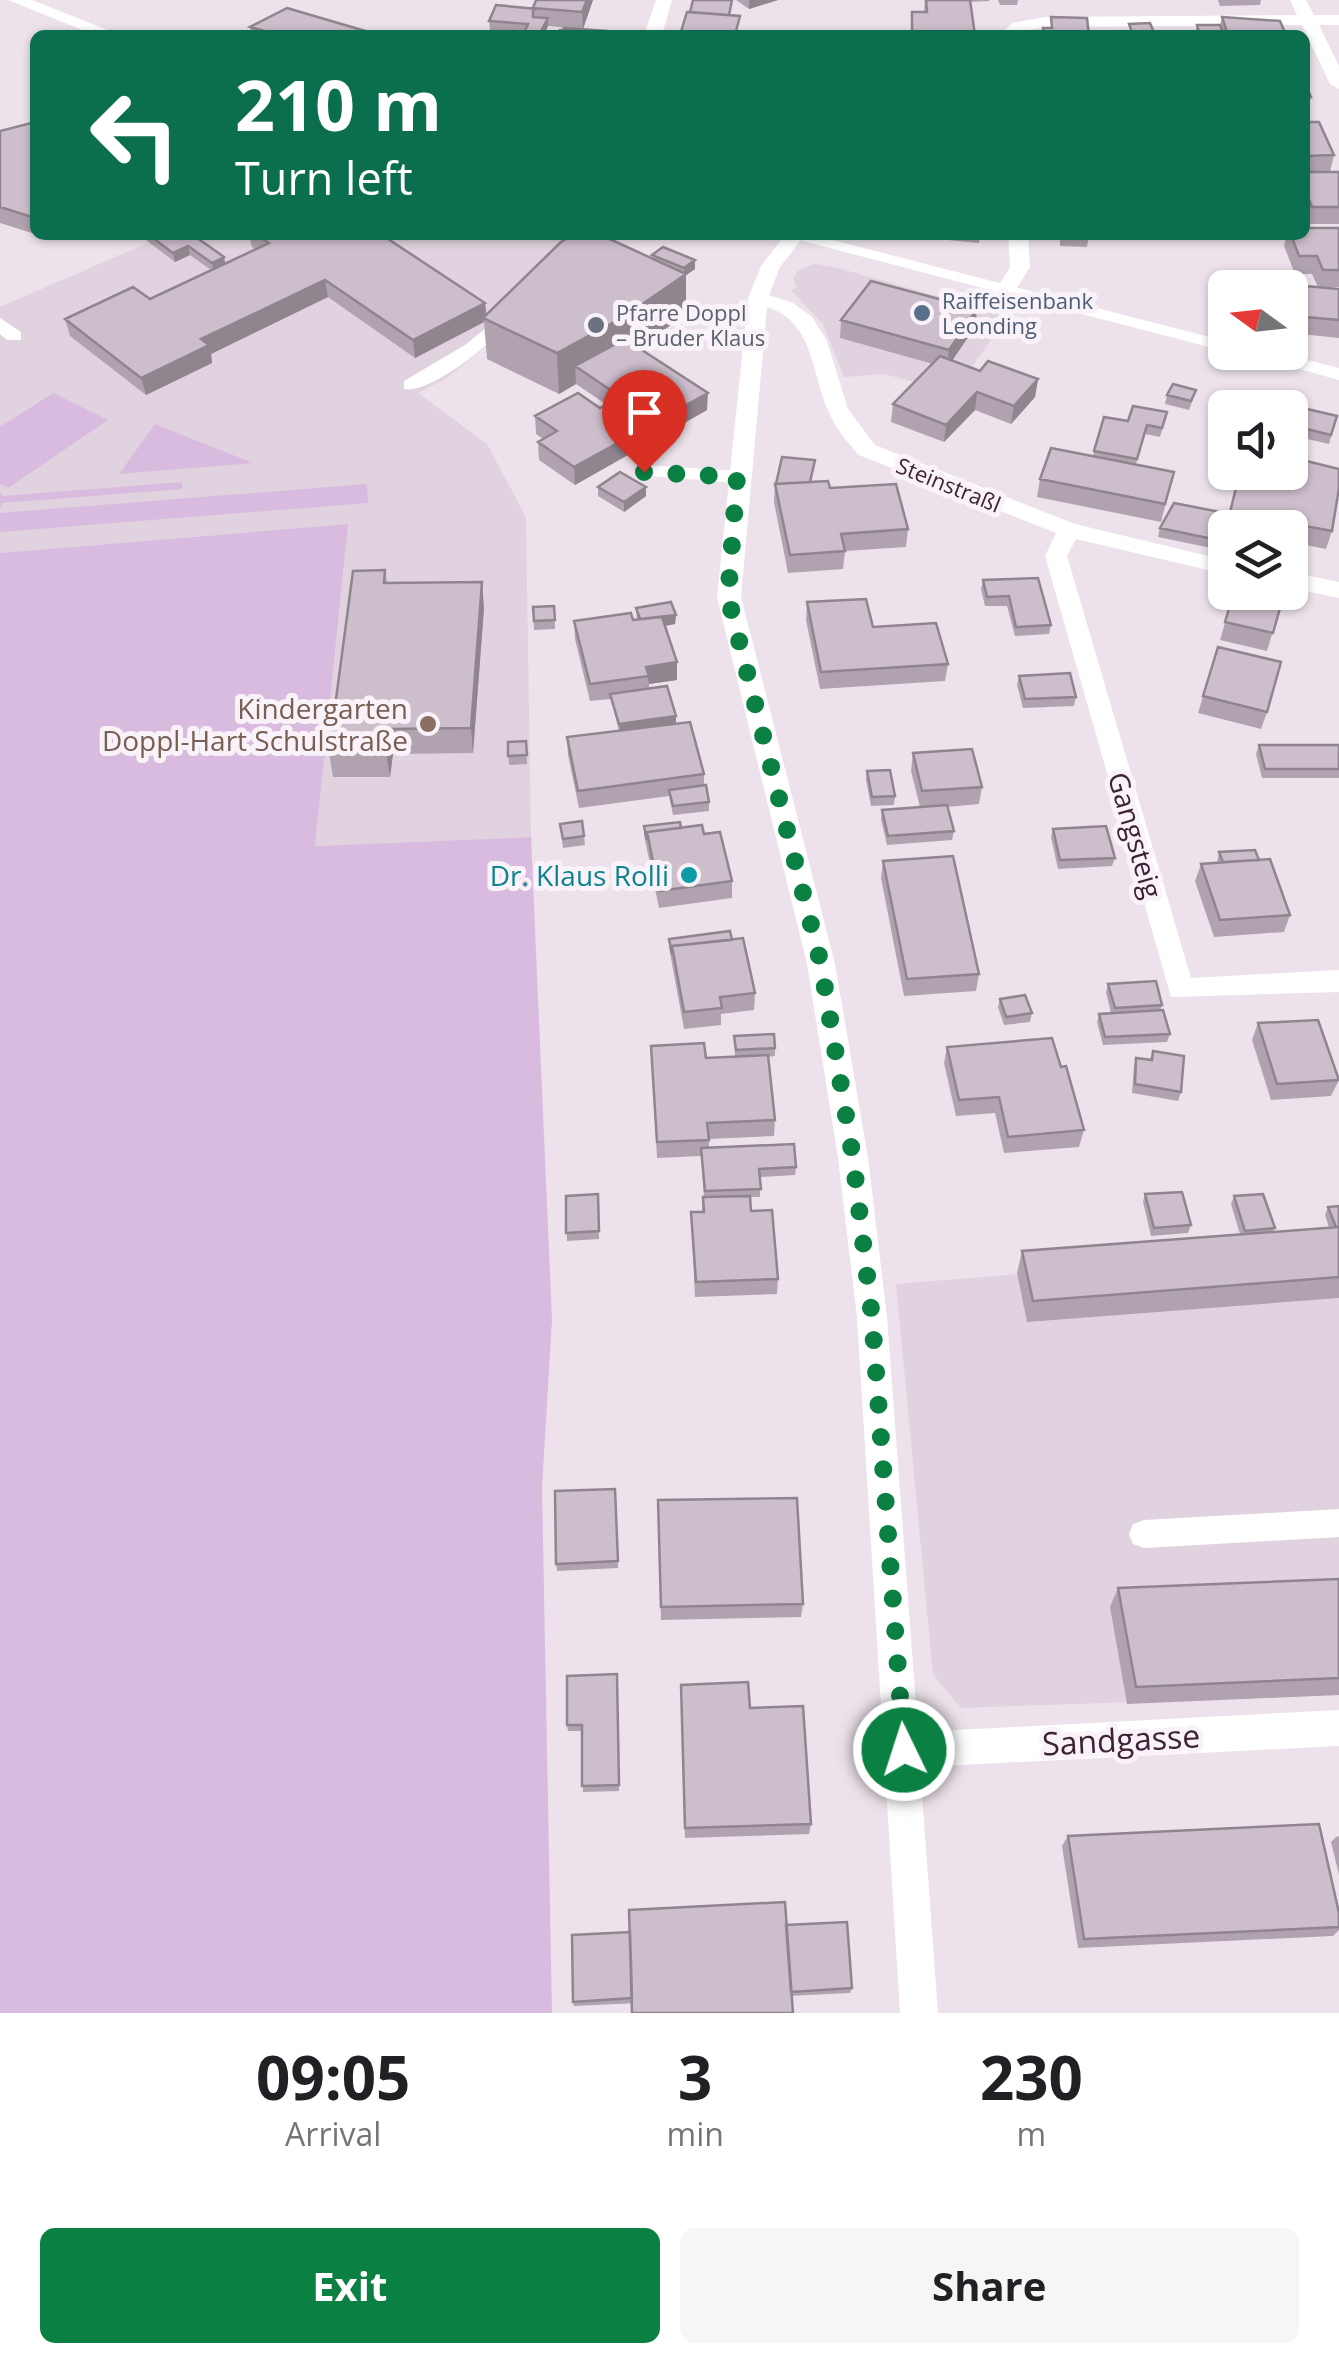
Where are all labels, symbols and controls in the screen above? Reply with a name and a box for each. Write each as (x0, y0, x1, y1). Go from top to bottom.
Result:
text: 210 m (235, 56, 442, 152)
icon: left (70, 70, 200, 200)
text: Turn left (235, 147, 413, 208)
north arrow (1208, 270, 1308, 370)
map controls (1208, 270, 1308, 610)
place label: Raiffeisenbank Leonding (942, 285, 1094, 340)
place label: Pfarre Doppl – Bruder Klaus (616, 297, 765, 352)
marker: Raiffeisenbank Leonding (911, 302, 933, 324)
marker: Pfarre Doppl – Bruder Klaus (585, 314, 607, 336)
pin (602, 370, 687, 473)
icon: arrive (617, 385, 672, 440)
button: sound (1208, 390, 1308, 490)
street label: Steinstraßl (892, 449, 1006, 519)
button: layers (1208, 510, 1308, 610)
place label: Kindergarten Doppl-Hart Schulstraße (102, 689, 408, 759)
marker: Kindergarten Doppl-Hart Schulstraße (417, 713, 439, 735)
street label: Gangsteig (1100, 767, 1172, 903)
place label: Dr. Klaus Rolli (490, 856, 669, 894)
marker: Dr. Klaus Rolli (678, 864, 700, 886)
position arrow (852, 1698, 956, 1802)
street label: Sandgasse (1041, 1713, 1201, 1765)
text: 09:05 (256, 2036, 410, 2118)
text: 3 (678, 2036, 712, 2118)
text: 230 (980, 2036, 1083, 2118)
text: Arrival (285, 2112, 381, 2155)
text: min (667, 2112, 724, 2155)
text: m (1017, 2112, 1046, 2155)
button: Exit (40, 2228, 660, 2343)
button: Share (680, 2228, 1299, 2343)

